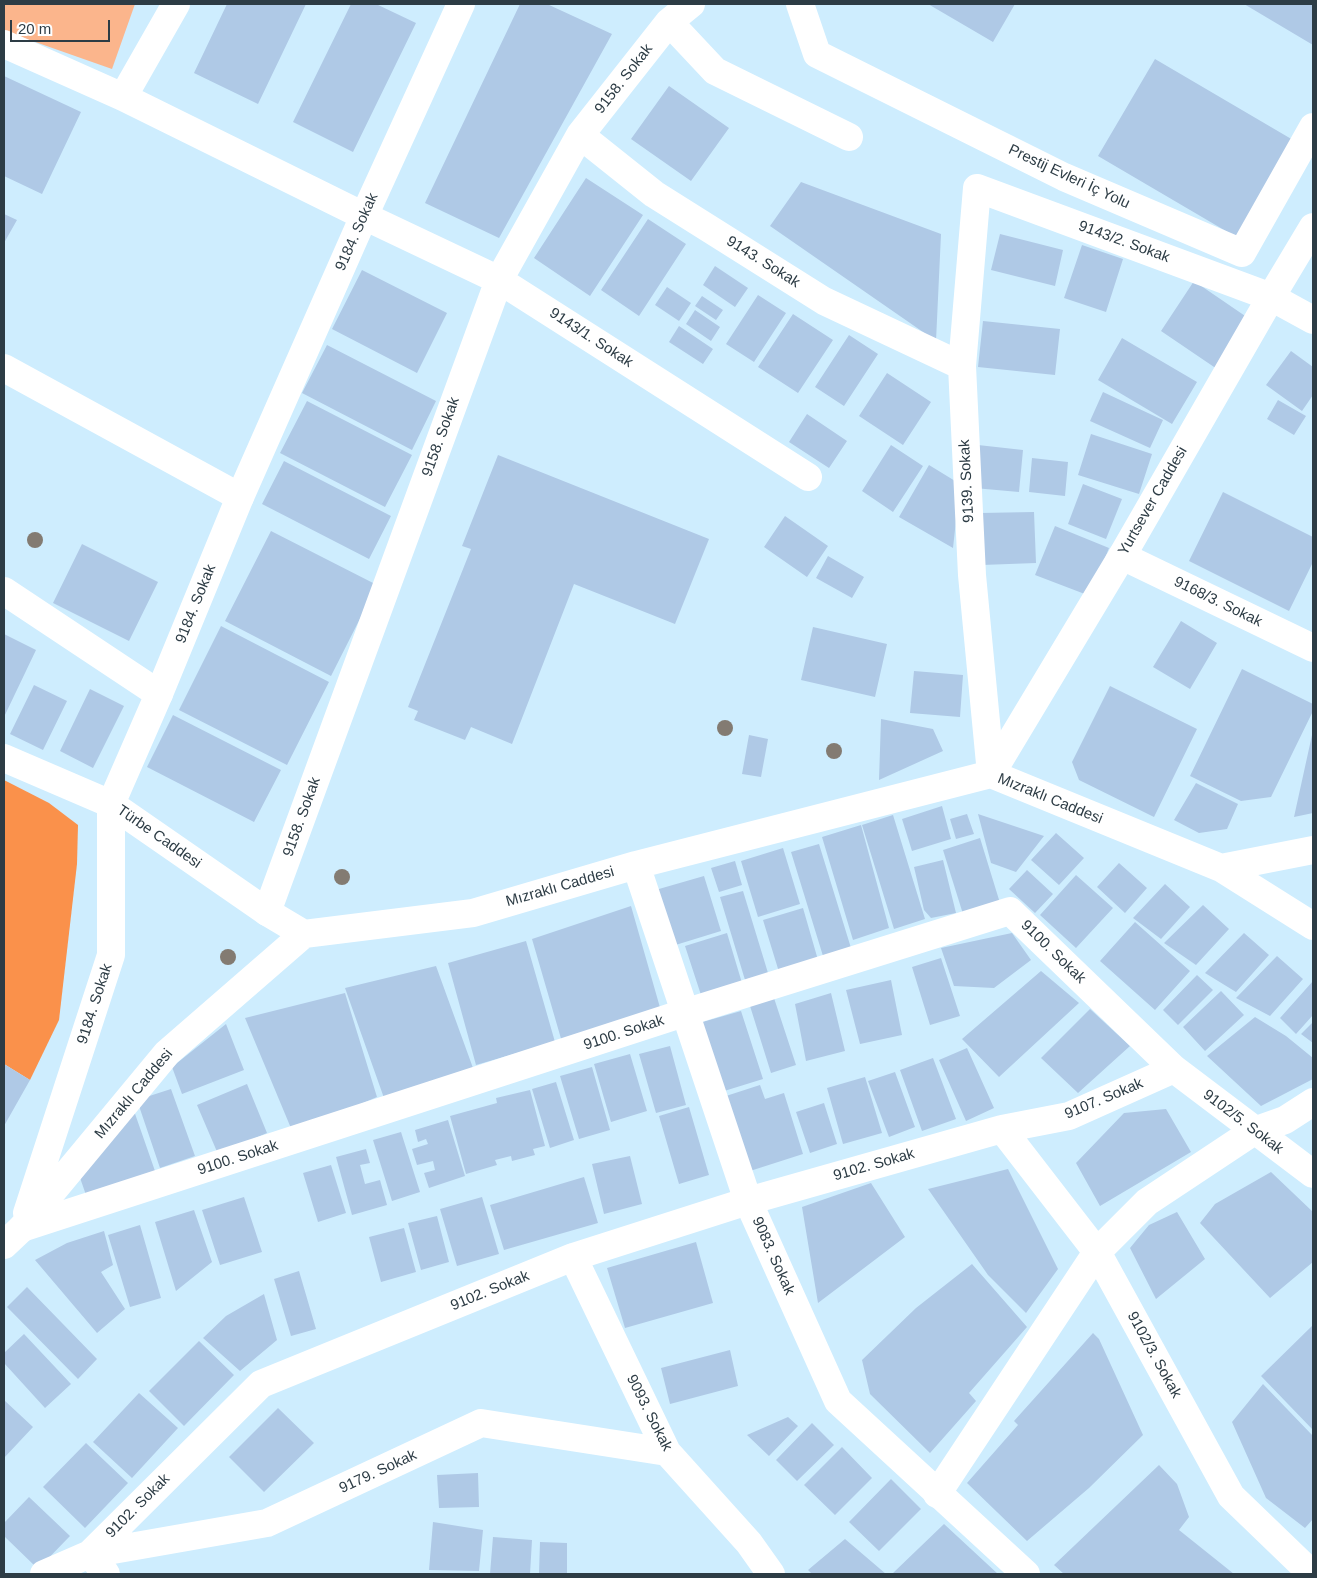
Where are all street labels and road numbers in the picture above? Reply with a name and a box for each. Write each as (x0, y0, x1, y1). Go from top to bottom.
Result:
street label: 9158. Sokak (591, 41, 657, 117)
street label: Prestij Evleri İç Yolu (1005, 141, 1133, 213)
street label: 9184. Sokak (332, 190, 382, 274)
street label: 9143/2. Sokak (1076, 217, 1172, 267)
street label: 9143. Sokak (723, 232, 803, 292)
street label: 9143/1. Sokak (546, 304, 636, 372)
street label: 9158. Sokak (418, 395, 464, 479)
street label: 9139. Sokak (956, 439, 978, 523)
street label: Yurtsever Caddesi (1115, 443, 1191, 559)
street label: 9184. Sokak (172, 562, 220, 646)
street label: 9168/3. Sokak (1171, 573, 1265, 631)
street label: Mızraklı Caddesi (995, 770, 1105, 828)
street label: 9158. Sokak (279, 775, 325, 859)
street label: Türbe Caddesi (114, 801, 204, 873)
street label: Mızraklı Caddesi (504, 863, 616, 911)
street label: 9100. Sokak (1017, 917, 1089, 987)
street label: 9184. Sokak (74, 962, 116, 1046)
street label: 9100. Sokak (582, 1012, 666, 1054)
street label: Mızraklı Caddesi (91, 1045, 177, 1143)
street label: 9107. Sokak (1062, 1074, 1146, 1124)
street label: 9102/5. Sokak (1199, 1086, 1287, 1158)
street label: 9100. Sokak (196, 1137, 280, 1179)
street label: 9102. Sokak (831, 1145, 917, 1185)
street label: 9083. Sokak (748, 1214, 798, 1298)
street label: 9102. Sokak (448, 1267, 532, 1315)
street label: 9102/3. Sokak (1123, 1309, 1185, 1401)
street label: 9093. Sokak (622, 1372, 676, 1454)
street label: 9179. Sokak (336, 1446, 420, 1498)
street label: 9102. Sokak (102, 1470, 174, 1542)

